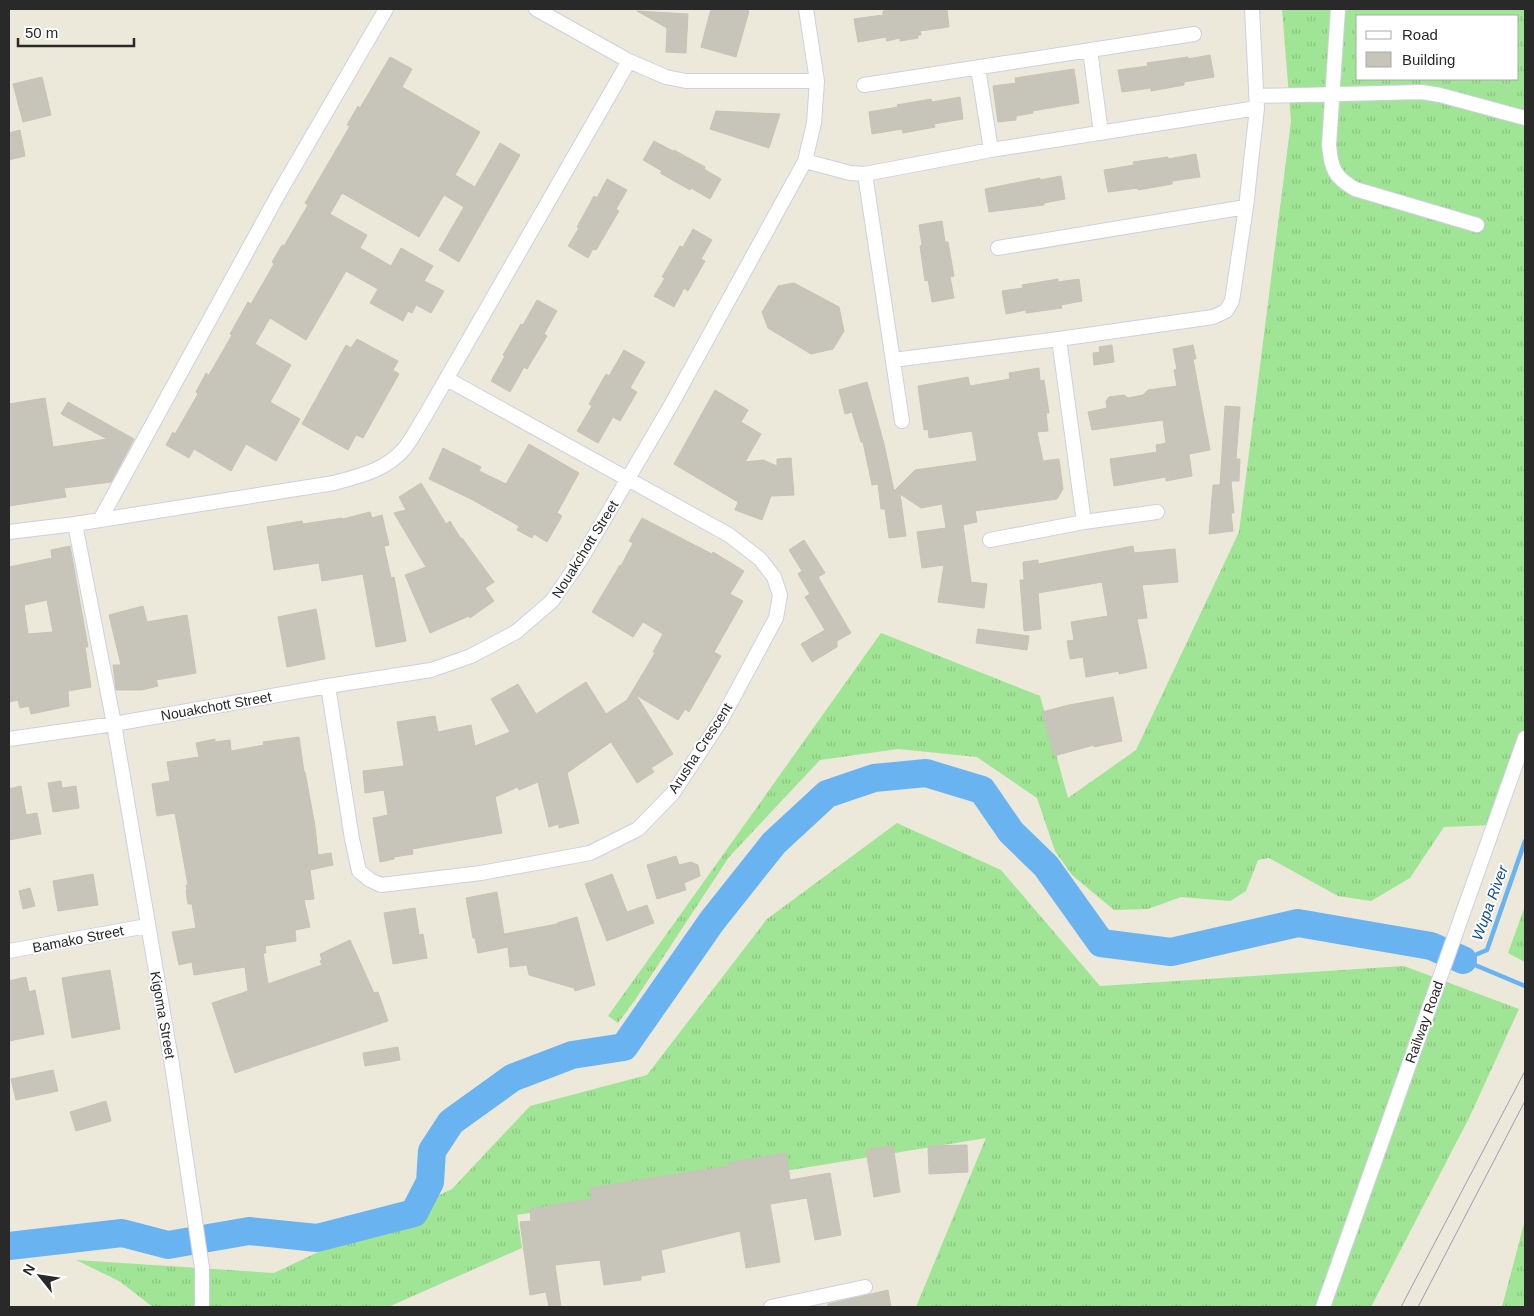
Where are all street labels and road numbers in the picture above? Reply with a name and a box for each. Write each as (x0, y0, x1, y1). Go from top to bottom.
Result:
street label: Nouakchott Street (549, 497, 622, 601)
street label: Nouakchott Street (159, 688, 273, 724)
street label: Arusha Crescent (665, 700, 735, 796)
street label: Bamako Street (31, 922, 125, 956)
street label: Kigoma Street (147, 970, 179, 1060)
street label: Railway Road (1402, 979, 1446, 1065)

